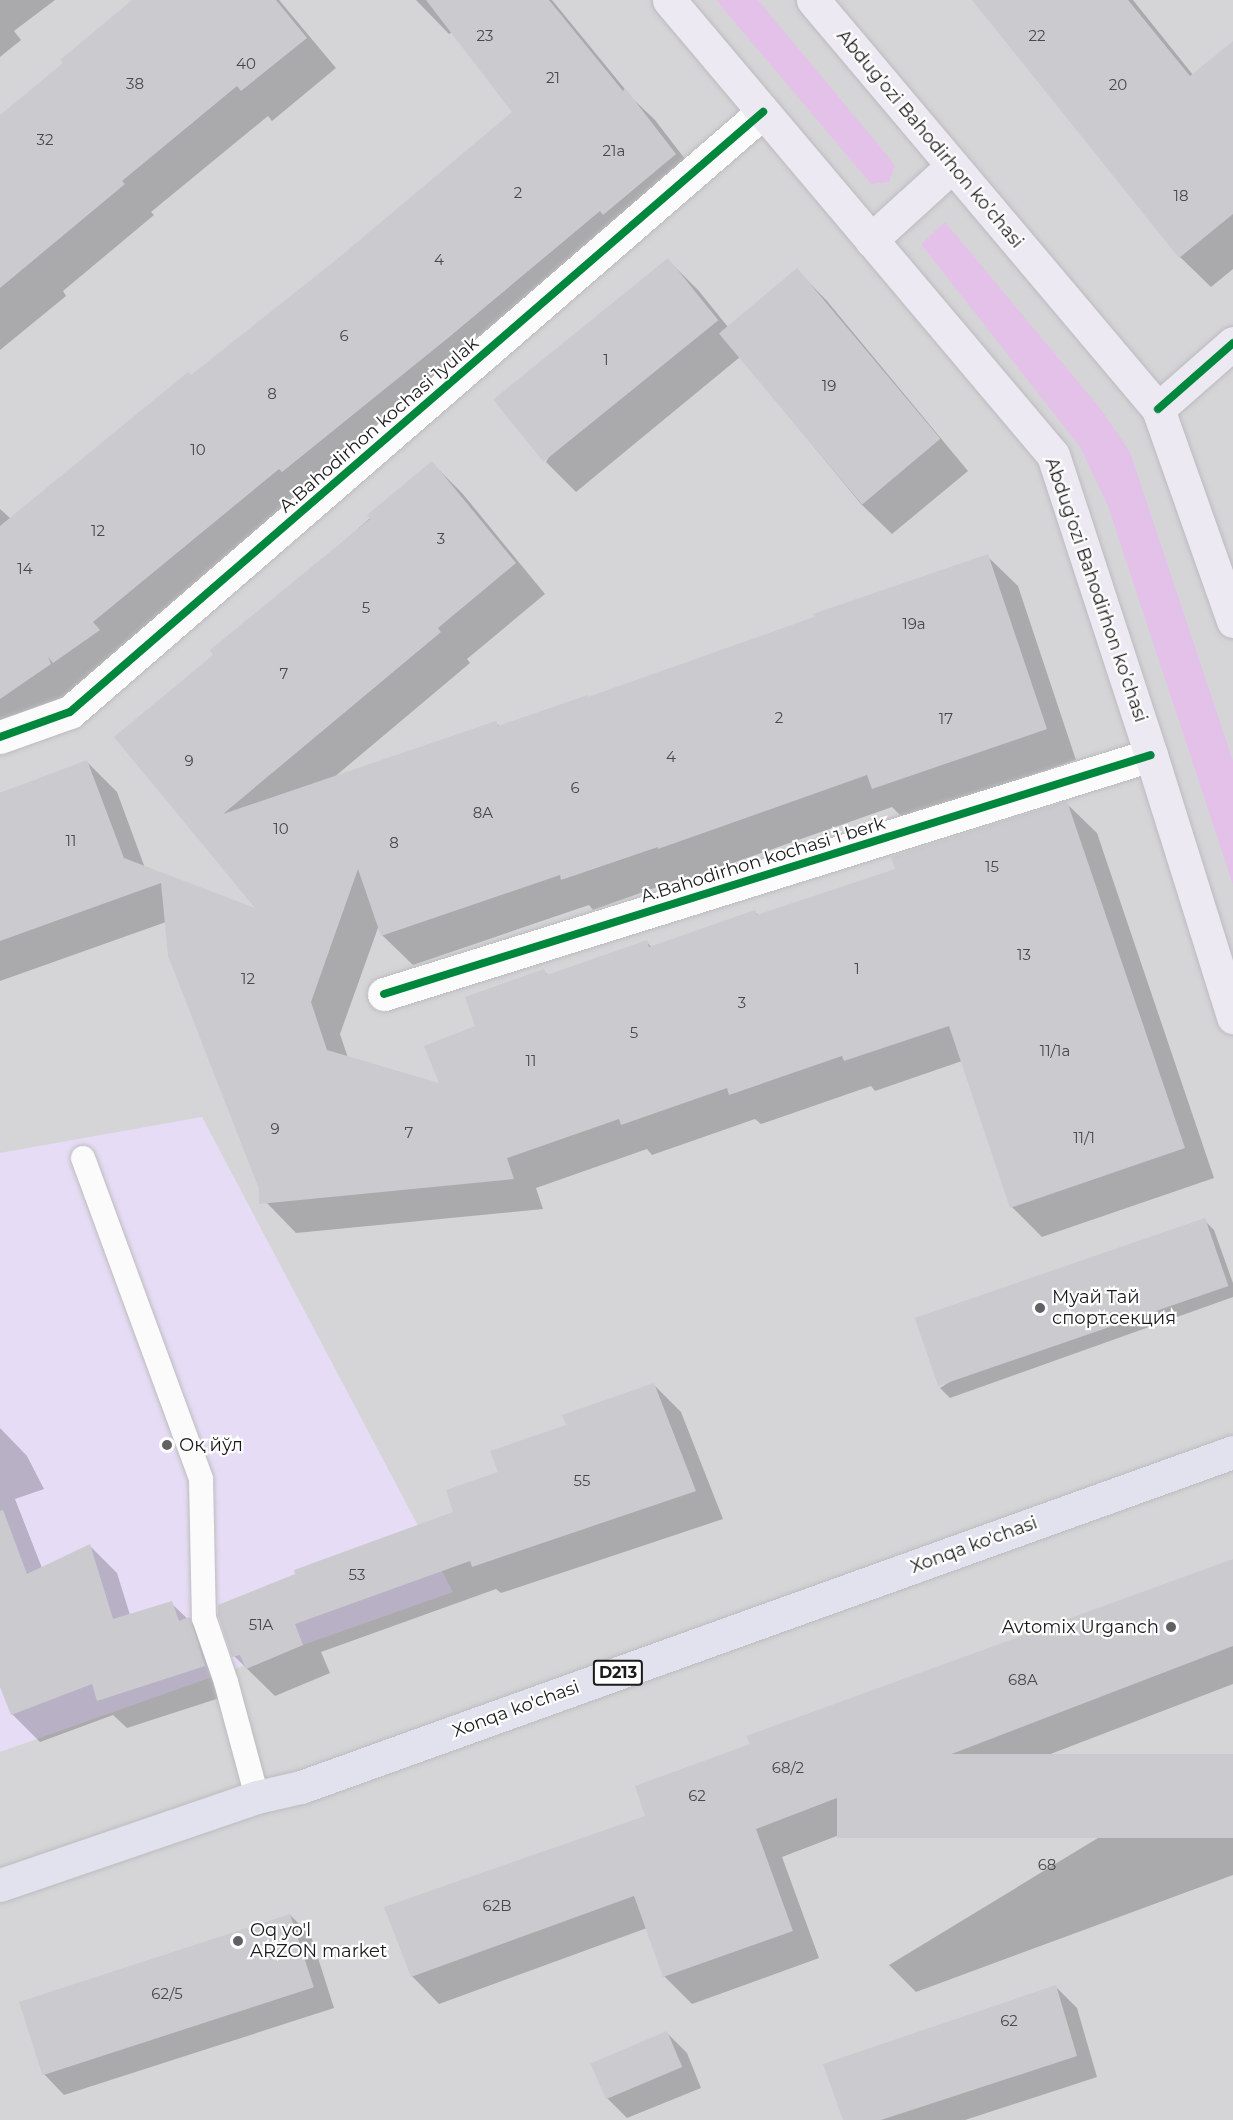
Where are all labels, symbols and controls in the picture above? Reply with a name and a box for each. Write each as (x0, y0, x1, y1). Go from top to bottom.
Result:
street label: Abdug’ozi Bahodirhon ko’chasi (832, 25, 1028, 253)
house number: 23 (477, 27, 493, 45)
house number: 22 (1028, 27, 1046, 45)
house number: 40 (236, 55, 256, 73)
house number: 21 (546, 69, 560, 87)
house number: 38 (126, 75, 144, 93)
house number: 20 (1109, 76, 1127, 94)
house number: 32 (37, 131, 53, 149)
house number: 21a (603, 142, 625, 160)
house number: 2 (514, 184, 522, 202)
house number: 18 (1174, 187, 1188, 205)
house number: 4 (434, 251, 444, 269)
house number: 6 (339, 327, 349, 345)
street label: A.Bahodirhon kochasi 1yulak (275, 333, 483, 517)
house number: 1 (603, 351, 609, 369)
house number: 19 (822, 377, 836, 395)
house number: 8 (267, 385, 277, 403)
house number: 10 (190, 441, 206, 459)
street label: Abdug’ozi Bahodirhon ko’chasi (1040, 455, 1152, 725)
house number: 12 (91, 522, 105, 540)
house number: 3 (437, 530, 445, 548)
house number: 14 (17, 560, 33, 578)
house number: 5 (362, 599, 370, 617)
house number: 19a (902, 615, 926, 633)
house number: 7 (280, 665, 288, 683)
house number: 2 (775, 709, 783, 727)
house number: 17 (939, 710, 953, 728)
house number: 4 (666, 748, 676, 766)
house number: 9 (184, 752, 194, 770)
house number: 6 (570, 779, 580, 797)
house number: 8A (473, 804, 493, 822)
street label: A.Bahodirhon kochasi 1 berk (638, 812, 888, 908)
house number: 10 (273, 820, 289, 838)
house number: 11 (66, 832, 76, 850)
house number: 8 (389, 834, 399, 852)
house number: 15 (985, 858, 999, 876)
house number: 13 (1017, 946, 1031, 964)
house number: 1 (854, 960, 860, 978)
house number: 12 (241, 970, 255, 988)
house number: 3 (738, 994, 746, 1012)
house number: 5 (630, 1024, 638, 1042)
house number: 11/1a (1040, 1042, 1070, 1060)
house number: 11 (526, 1052, 536, 1070)
house number: 9 (270, 1120, 280, 1138)
house number: 7 (405, 1124, 413, 1142)
house number: 11/1 (1073, 1129, 1095, 1147)
place label: Муай Тай спорт.секция (1052, 1287, 1176, 1330)
marker: Муай Тай спорт.секция (1033, 1301, 1047, 1315)
place label: Оқ йўл (179, 1434, 243, 1456)
marker: Оқ йўл (160, 1438, 174, 1452)
house number: 55 (574, 1472, 590, 1490)
street label: Xonqa ko'chasi (908, 1512, 1040, 1578)
house number: 53 (349, 1566, 365, 1584)
house number: 51A (249, 1616, 273, 1634)
place label: Avtomix Urganch (1002, 1616, 1159, 1638)
marker: Avtomix Urganch (1164, 1620, 1178, 1634)
road number: D213 (592, 1660, 644, 1686)
house number: 68А (1008, 1671, 1038, 1689)
street label: Xonqa ko'chasi (450, 1676, 582, 1742)
house number: 68/2 (772, 1759, 804, 1777)
house number: 62 (688, 1787, 706, 1805)
house number: 68 (1038, 1856, 1056, 1874)
house number: 62B (483, 1897, 511, 1915)
place label: Oq yo'l ARZON market (250, 1920, 387, 1962)
marker: Oq yo'l ARZON market (231, 1934, 245, 1948)
house number: 62/5 (151, 1985, 183, 2003)
house number: 62 (1000, 2012, 1018, 2030)

